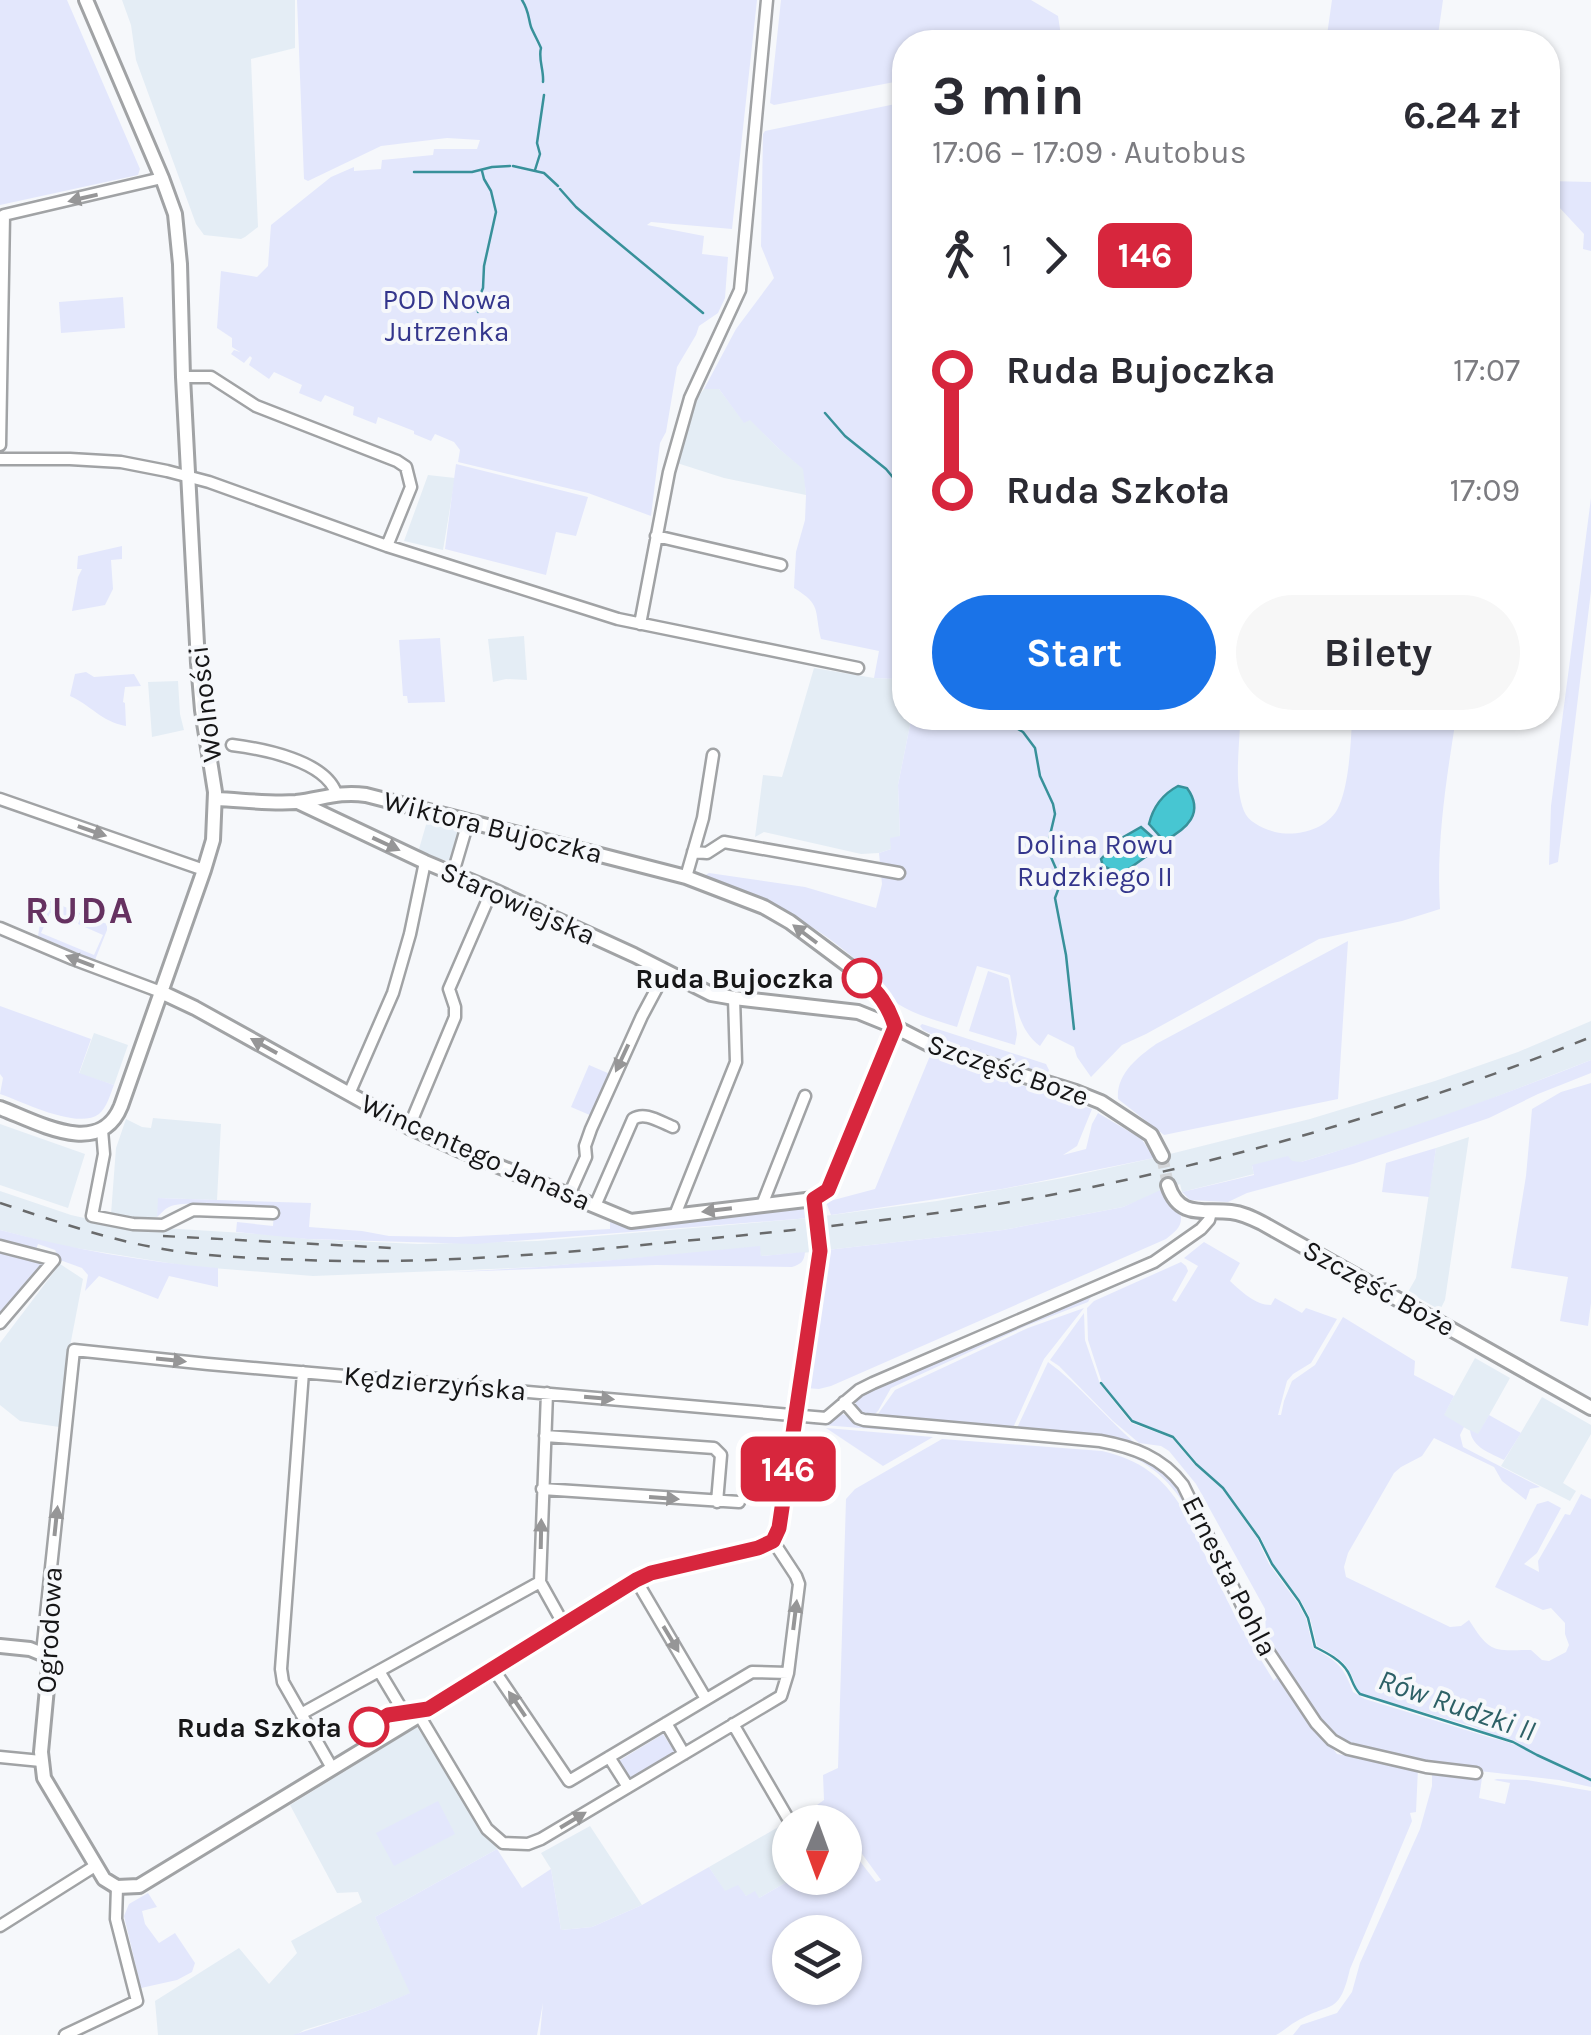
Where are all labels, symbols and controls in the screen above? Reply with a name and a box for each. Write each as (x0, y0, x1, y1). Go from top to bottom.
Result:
text: 3 min (932, 64, 1085, 128)
text: 6.24 zł (1403, 93, 1520, 138)
text: 17:06 – 17:09 · Autobus (932, 134, 1246, 171)
one-way arrow (68, 190, 99, 206)
icon: walk (932, 228, 987, 283)
icon: forward (1028, 228, 1083, 283)
text: 146 (1118, 235, 1172, 276)
text: 1 (1002, 237, 1013, 274)
park label: POD Nowa Jutrzenka (383, 283, 511, 348)
text: Ruda Bujoczka (1006, 348, 1276, 393)
text: 17:07 (1453, 352, 1520, 389)
text: Ruda Szkoła (1006, 468, 1230, 513)
text: 17:09 (1449, 472, 1520, 509)
button: Start (932, 595, 1216, 710)
button: Bilety (1236, 595, 1520, 710)
street label: Wolności (181, 644, 229, 764)
street label: Wiktora Bujoczka (380, 784, 606, 870)
one-way arrow (78, 824, 108, 839)
park label: Dolina Rowu Rudzkiego II (1016, 828, 1174, 893)
one-way arrow (371, 836, 401, 852)
street label: Starowiejska (435, 854, 601, 952)
district label: RUDA (25, 888, 135, 933)
one-way arrow (792, 924, 818, 944)
one-way arrow (65, 953, 95, 968)
marker: Ruda Bujoczka (843, 959, 881, 997)
place label: Ruda Bujoczka (635, 962, 834, 995)
street label: Szczęść Boze (923, 1027, 1093, 1113)
one-way arrow (250, 1038, 279, 1055)
one-way arrow (614, 1044, 631, 1073)
street label: Wincentego Janasa (356, 1087, 596, 1217)
one-way arrow (701, 1202, 733, 1218)
street label: Szczęść Boże (1297, 1233, 1461, 1343)
one-way arrow (155, 1352, 187, 1368)
street label: Kędzierzyńska (342, 1359, 528, 1407)
one-way arrow (584, 1390, 616, 1406)
line badge: 146 (730, 1436, 846, 1502)
text: 146 (761, 1449, 815, 1490)
street label: Ernesta Pohla (1175, 1490, 1285, 1662)
one-way arrow (649, 1491, 681, 1507)
one-way arrow (48, 1504, 64, 1536)
one-way arrow (533, 1517, 549, 1549)
street label: Ogrodowa (29, 1566, 69, 1694)
one-way arrow (787, 1599, 803, 1630)
one-way arrow (662, 1625, 679, 1654)
water label: Rów Rudzki II (1374, 1661, 1540, 1749)
one-way arrow (508, 1690, 527, 1717)
marker: Ruda Szkoła (350, 1708, 388, 1746)
place label: Ruda Szkoła (177, 1711, 342, 1744)
north arrow (772, 1805, 862, 1895)
map controls (772, 1805, 862, 2005)
one-way arrow (559, 1812, 587, 1829)
button: layers (772, 1915, 862, 2005)

